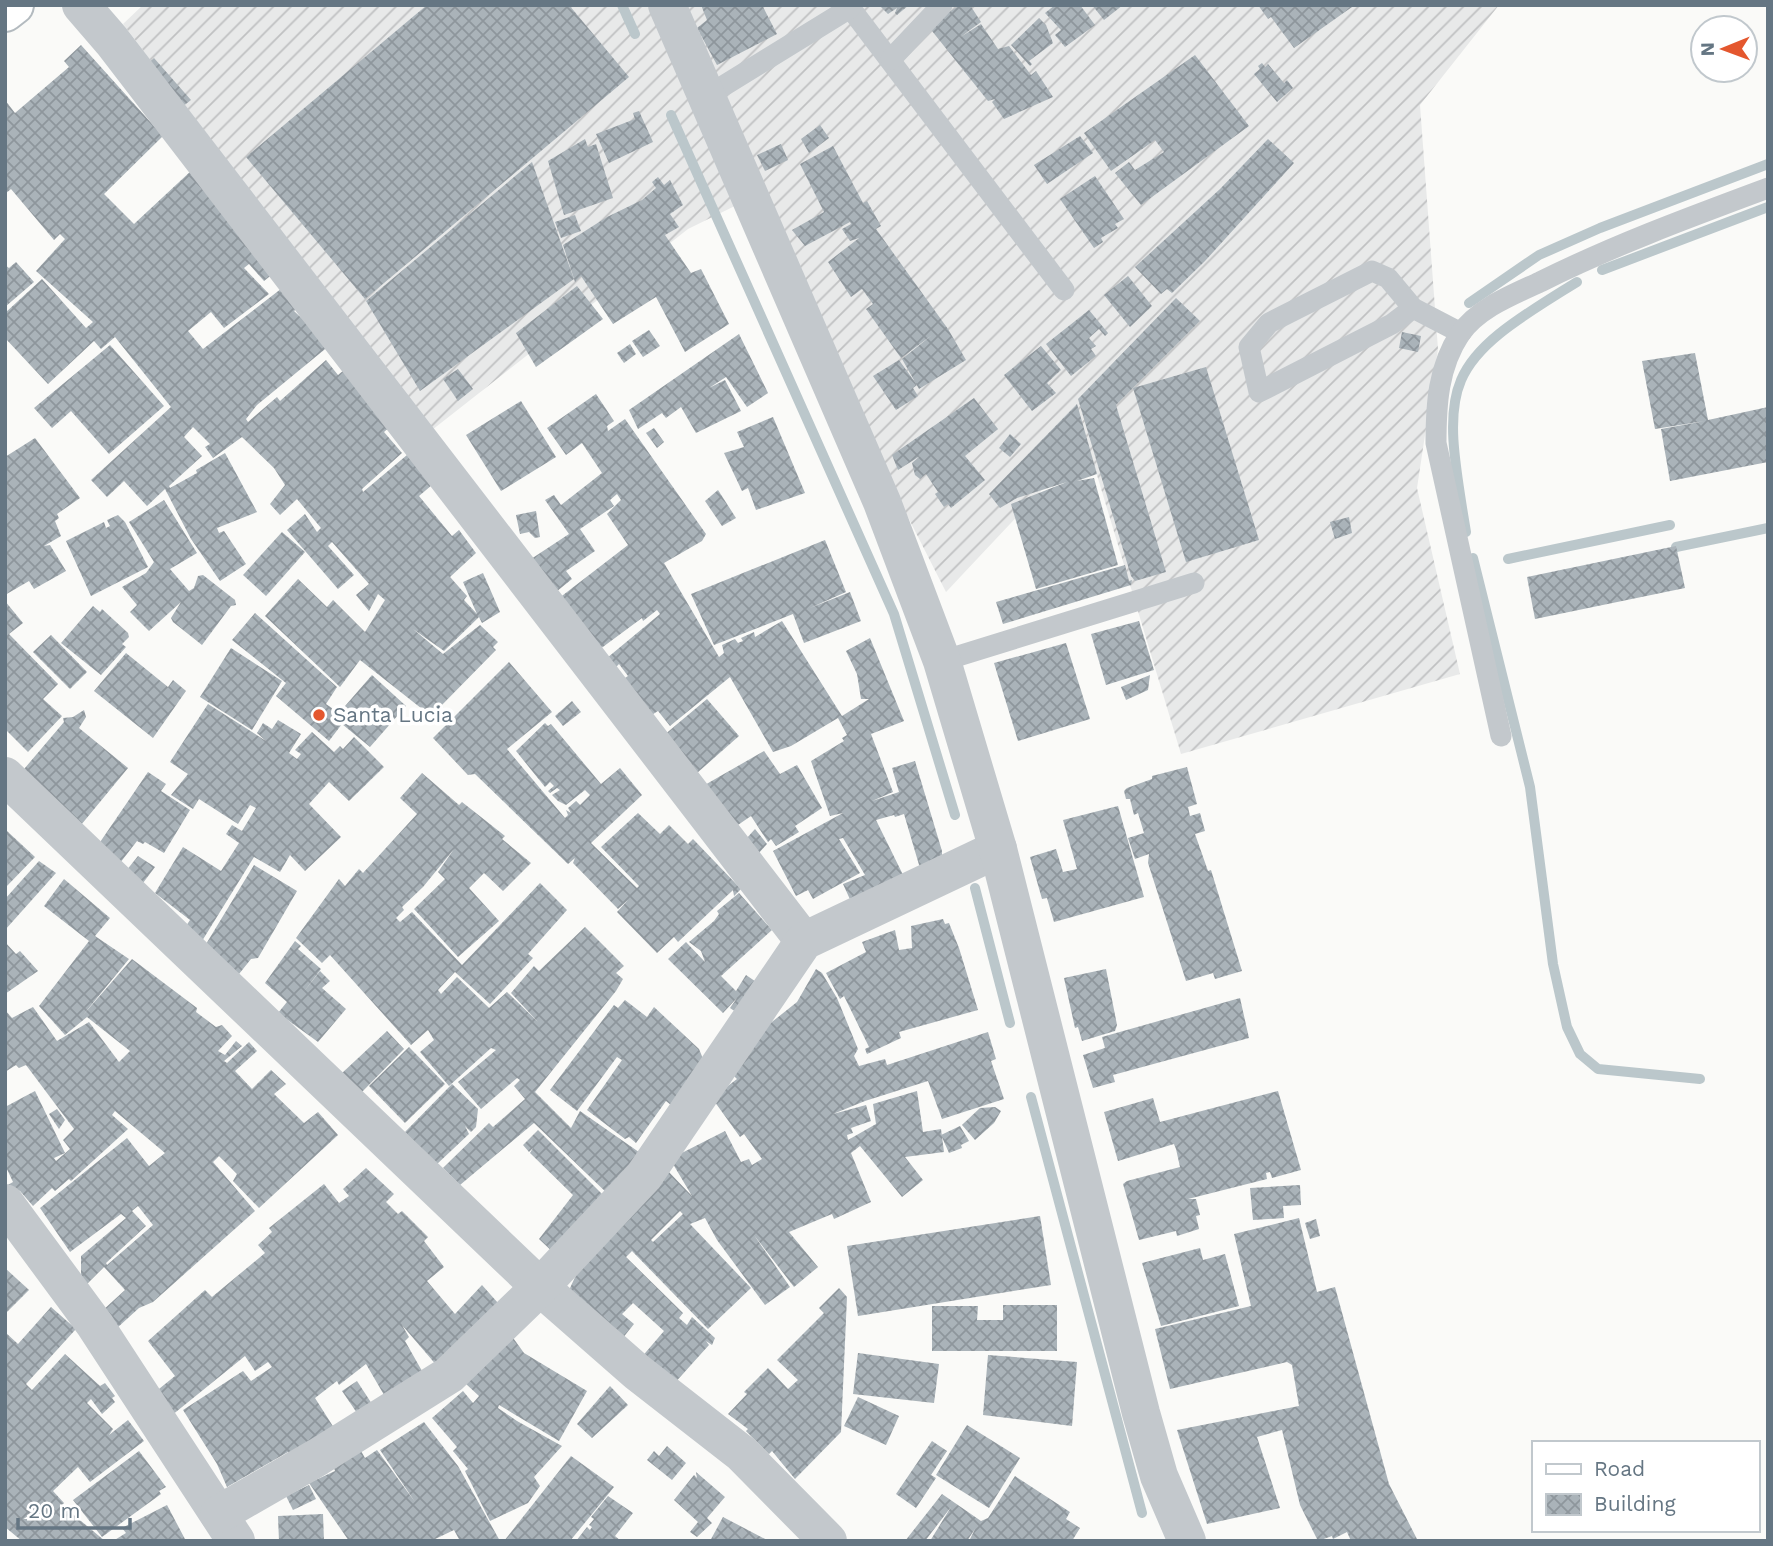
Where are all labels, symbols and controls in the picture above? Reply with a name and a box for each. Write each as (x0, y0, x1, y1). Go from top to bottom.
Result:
north arrow (1689, 14, 1759, 84)
text: N (1696, 42, 1719, 57)
place label: Santa Lucia (333, 702, 453, 727)
marker: Santa Lucia (311, 707, 327, 723)
legend (1532, 1441, 1759, 1532)
text: Road (1594, 1456, 1645, 1481)
scale bar (18, 1486, 130, 1530)
text: Building (1594, 1491, 1676, 1516)
text: 20 m (28, 1498, 80, 1523)

